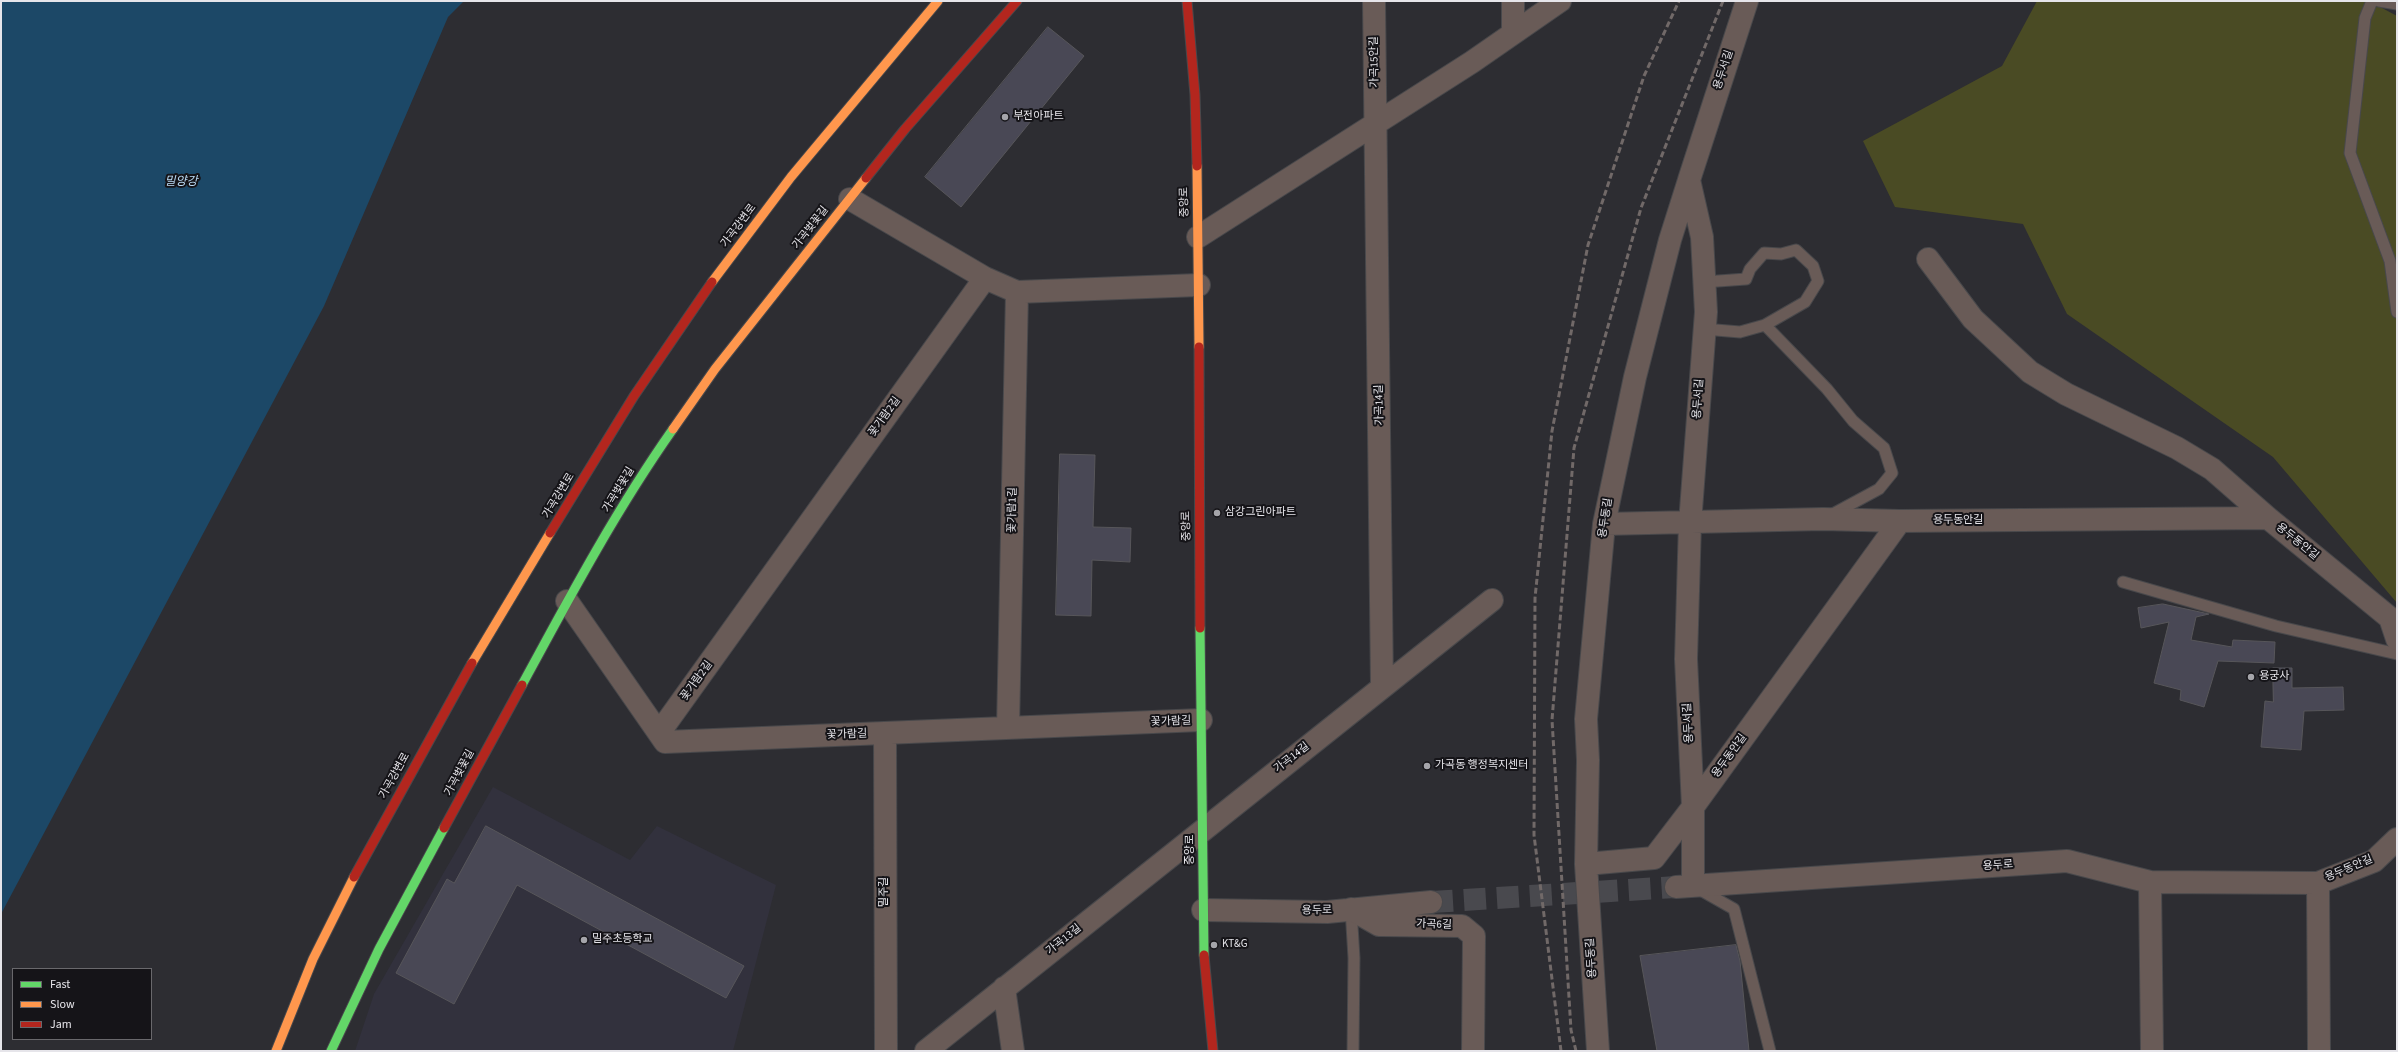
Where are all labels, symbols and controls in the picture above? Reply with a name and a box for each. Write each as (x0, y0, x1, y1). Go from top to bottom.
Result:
street label: 가곡15안길 (1368, 36, 1382, 88)
street label: 용두서길 (1711, 49, 1737, 91)
place label: 부전아파트 (1013, 110, 1064, 124)
marker: 부전아파트 (1000, 112, 1010, 122)
water label: 밀양강 (164, 175, 198, 189)
street label: 중앙로 (1178, 187, 1192, 217)
street label: 가곡강변로 (719, 202, 759, 250)
street label: 가곡벚꽃길 (790, 204, 832, 252)
street label: 용두서길 (1691, 378, 1707, 420)
street label: 가곡14길 (1373, 384, 1387, 426)
street label: 꽃가람2길 (866, 395, 904, 439)
street label: 가곡벚꽃길 (600, 465, 638, 515)
street label: 가곡강변로 (540, 471, 578, 521)
street label: 꽃가람1길 (1006, 487, 1020, 533)
street label: 용두동길 (1596, 497, 1616, 539)
place label: 삼강그린아파트 (1225, 506, 1296, 520)
marker: 삼강그린아파트 (1212, 508, 1222, 518)
street label: 중앙로 (1180, 511, 1194, 541)
street label: 용두동안길 (1933, 514, 1983, 528)
street label: 용두동안길 (2273, 521, 2321, 563)
street label: 꽃가람2길 (678, 659, 716, 703)
place label: 용궁사 (2259, 670, 2289, 684)
marker: 용궁사 (2246, 672, 2256, 682)
street label: 용두서길 (1681, 702, 1697, 744)
street label: 꽃가람길 (1151, 715, 1191, 729)
street label: 꽃가람길 (827, 728, 867, 742)
street label: 용두동안길 (1710, 732, 1750, 780)
street label: 가곡14길 (1272, 740, 1312, 776)
street label: 가곡벚꽃길 (442, 748, 478, 798)
street label: 가곡강변로 (377, 751, 413, 801)
place label: 가곡동 행정복지센터 (1435, 759, 1528, 773)
marker: 가곡동 행정복지센터 (1422, 761, 1432, 771)
street label: 중앙로 (1184, 835, 1198, 865)
street label: 용두동안길 (2323, 853, 2375, 885)
street label: 용두로 (1982, 858, 2014, 874)
street label: 밀주길 (878, 877, 892, 907)
street label: 용두로 (1302, 904, 1332, 918)
street label: 가곡6길 (1416, 918, 1452, 932)
street label: 가곡13길 (1044, 922, 1084, 958)
place label: 밀주초등학교 (592, 933, 653, 947)
marker: 밀주초등학교 (579, 935, 589, 945)
street label: 용두동길 (1584, 937, 1600, 979)
place label: KT&G (1222, 938, 1248, 952)
marker: KT&G (1209, 940, 1219, 950)
legend (12, 968, 152, 1040)
text: Fast (50, 976, 70, 993)
text: Slow (50, 996, 75, 1013)
text: Jam (50, 1016, 72, 1033)

